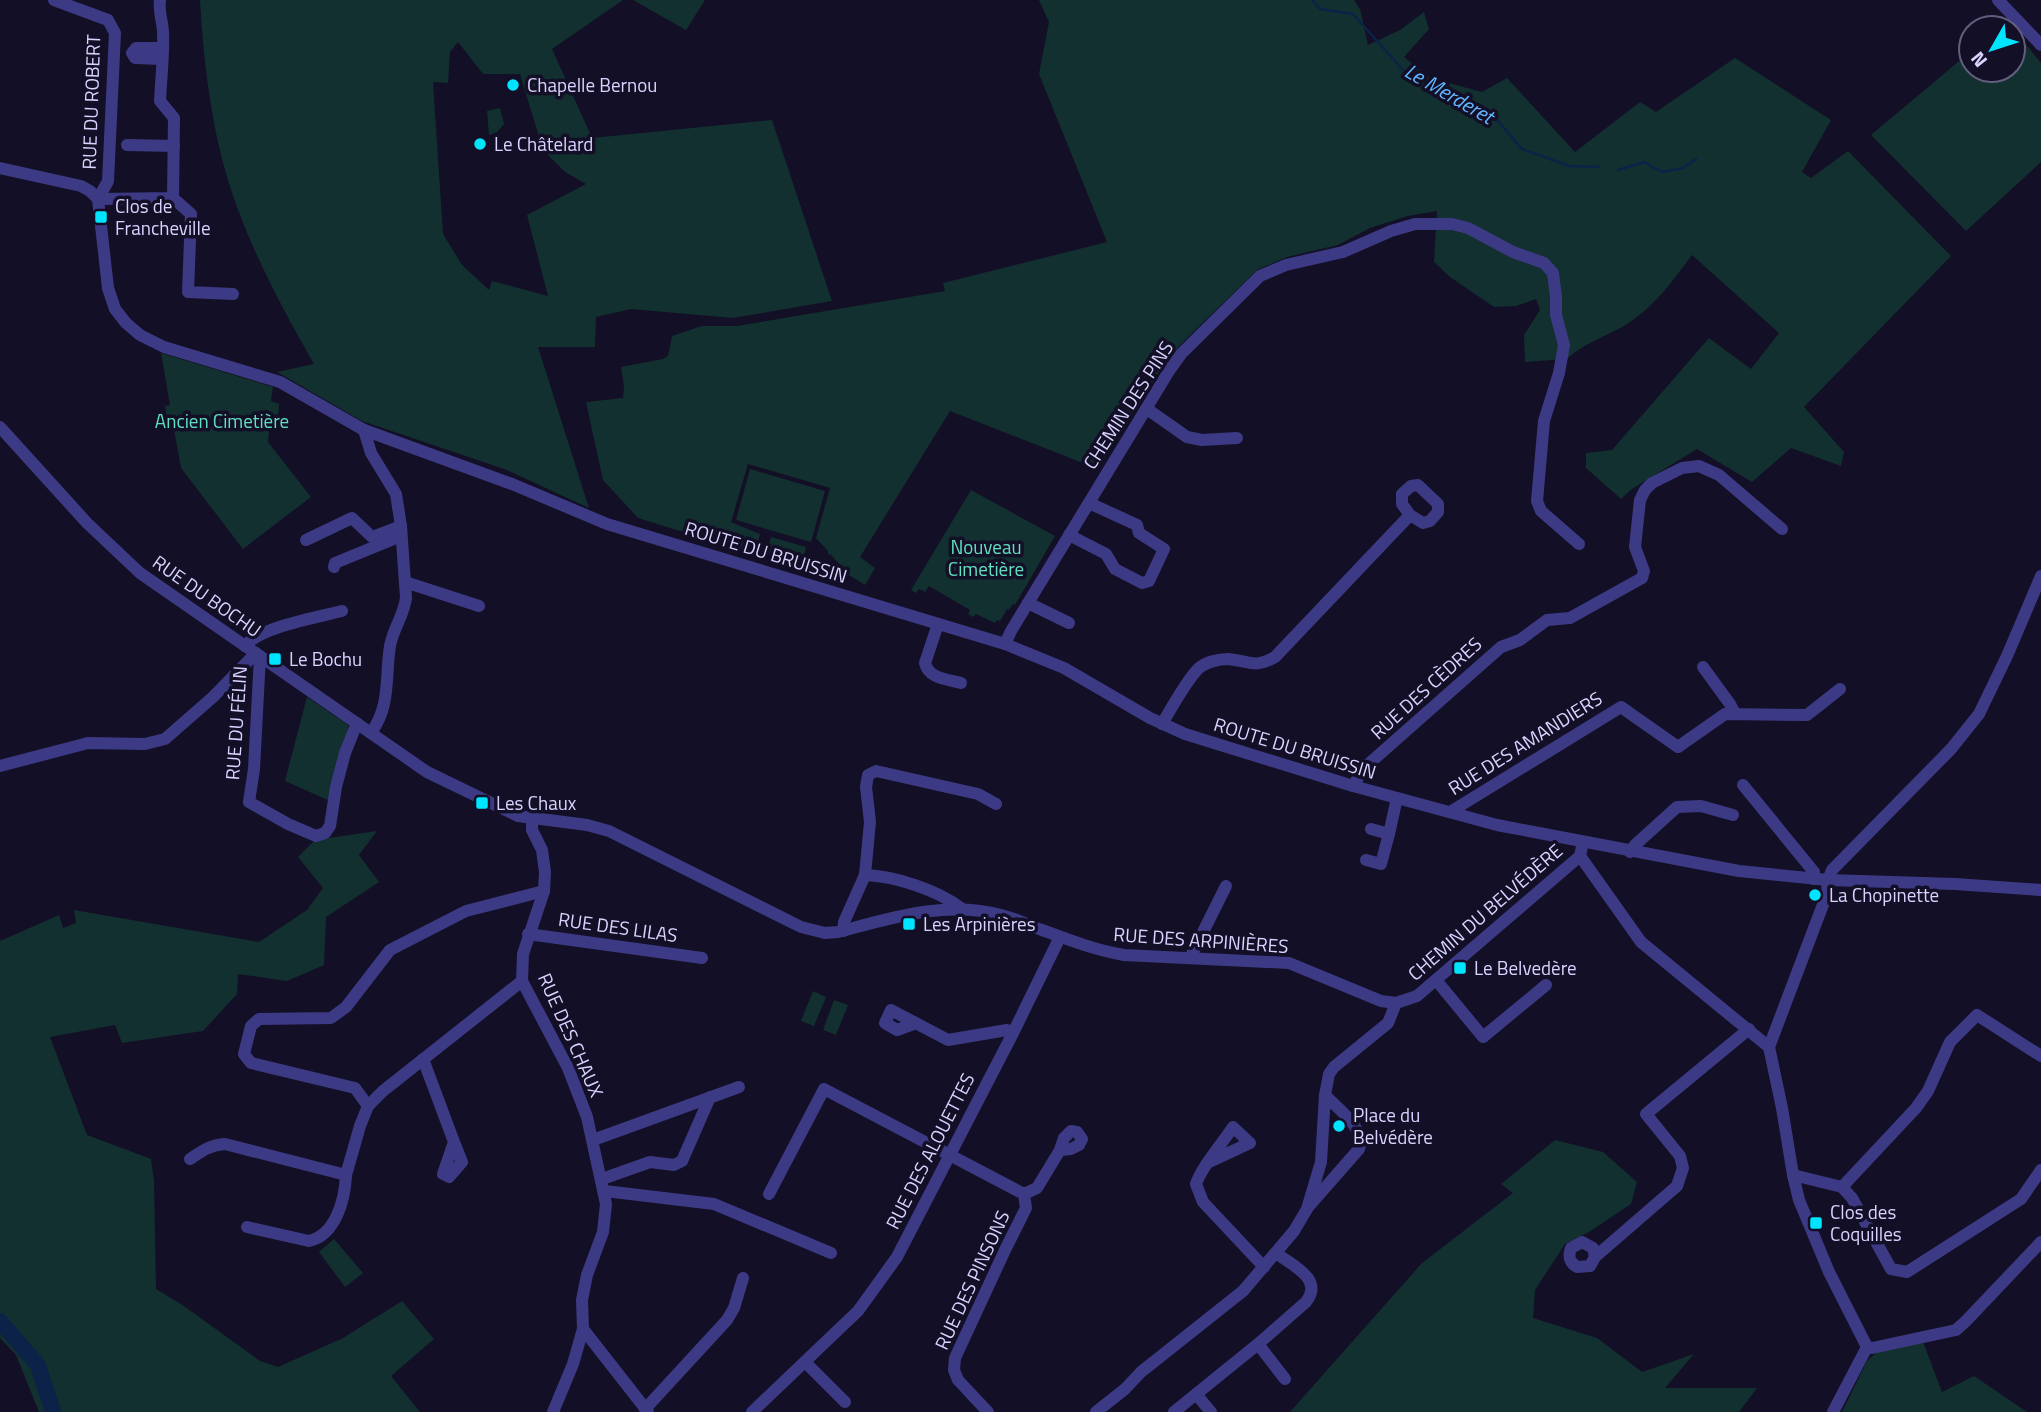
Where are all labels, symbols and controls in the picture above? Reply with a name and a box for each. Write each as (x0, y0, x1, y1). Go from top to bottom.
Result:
north arrow (1957, 14, 2027, 84)
street label: RUE DU ROBERT (74, 34, 107, 170)
text: N (1963, 46, 1994, 74)
water label: Le Merderet (1399, 55, 1502, 133)
place label: Chapelle Bernou (527, 70, 657, 99)
marker: Chapelle Bernou (505, 77, 521, 93)
place label: Le Châtelard (494, 129, 593, 158)
marker: Le Châtelard (472, 136, 488, 152)
place label: Clos de Francheville (115, 191, 211, 242)
marker: Clos de Francheville (93, 209, 109, 225)
street label: CHEMIN DES PINS (1075, 335, 1180, 475)
park label: Ancien Cimetière (155, 406, 289, 435)
street label: ROUTE DU BRUISSIN (681, 513, 851, 590)
park label: Nouveau Cimetière (948, 532, 1024, 583)
street label: RUE DU BOCHU (147, 547, 268, 644)
street label: RUE DES CÈDRES (1363, 630, 1488, 746)
place label: Le Bochu (289, 644, 362, 673)
marker: Le Bochu (267, 651, 283, 667)
street label: RUE DU FÉLIN (217, 665, 254, 781)
street label: RUE DES AMANDIERS (1442, 683, 1607, 802)
street label: ROUTE DU BRUISSIN (1210, 709, 1380, 786)
place label: Les Chaux (496, 788, 577, 817)
marker: Les Chaux (474, 795, 490, 811)
street label: CHEMIN DU BELVÉDÈRE (1401, 836, 1568, 987)
place label: La Chopinette (1829, 880, 1939, 909)
marker: La Chopinette (1807, 887, 1823, 903)
street label: RUE DES LILAS (557, 904, 680, 949)
place label: Les Arpinières (923, 909, 1036, 938)
marker: Les Arpinières (901, 916, 917, 932)
street label: RUE DES ARPINIÈRES (1113, 919, 1289, 960)
place label: Le Belvedère (1474, 953, 1577, 982)
marker: Le Belvedère (1452, 960, 1468, 976)
street label: RUE DES CHAUX (531, 968, 612, 1102)
street label: RUE DES ALOUETTES (878, 1068, 981, 1234)
place label: Place du Belvédère (1353, 1100, 1433, 1151)
marker: Place du Belvédère (1331, 1118, 1347, 1134)
place label: Clos des Coquilles (1830, 1197, 1902, 1248)
street label: RUE DES PINSONS (927, 1205, 1017, 1354)
marker: Clos des Coquilles (1808, 1215, 1824, 1231)

